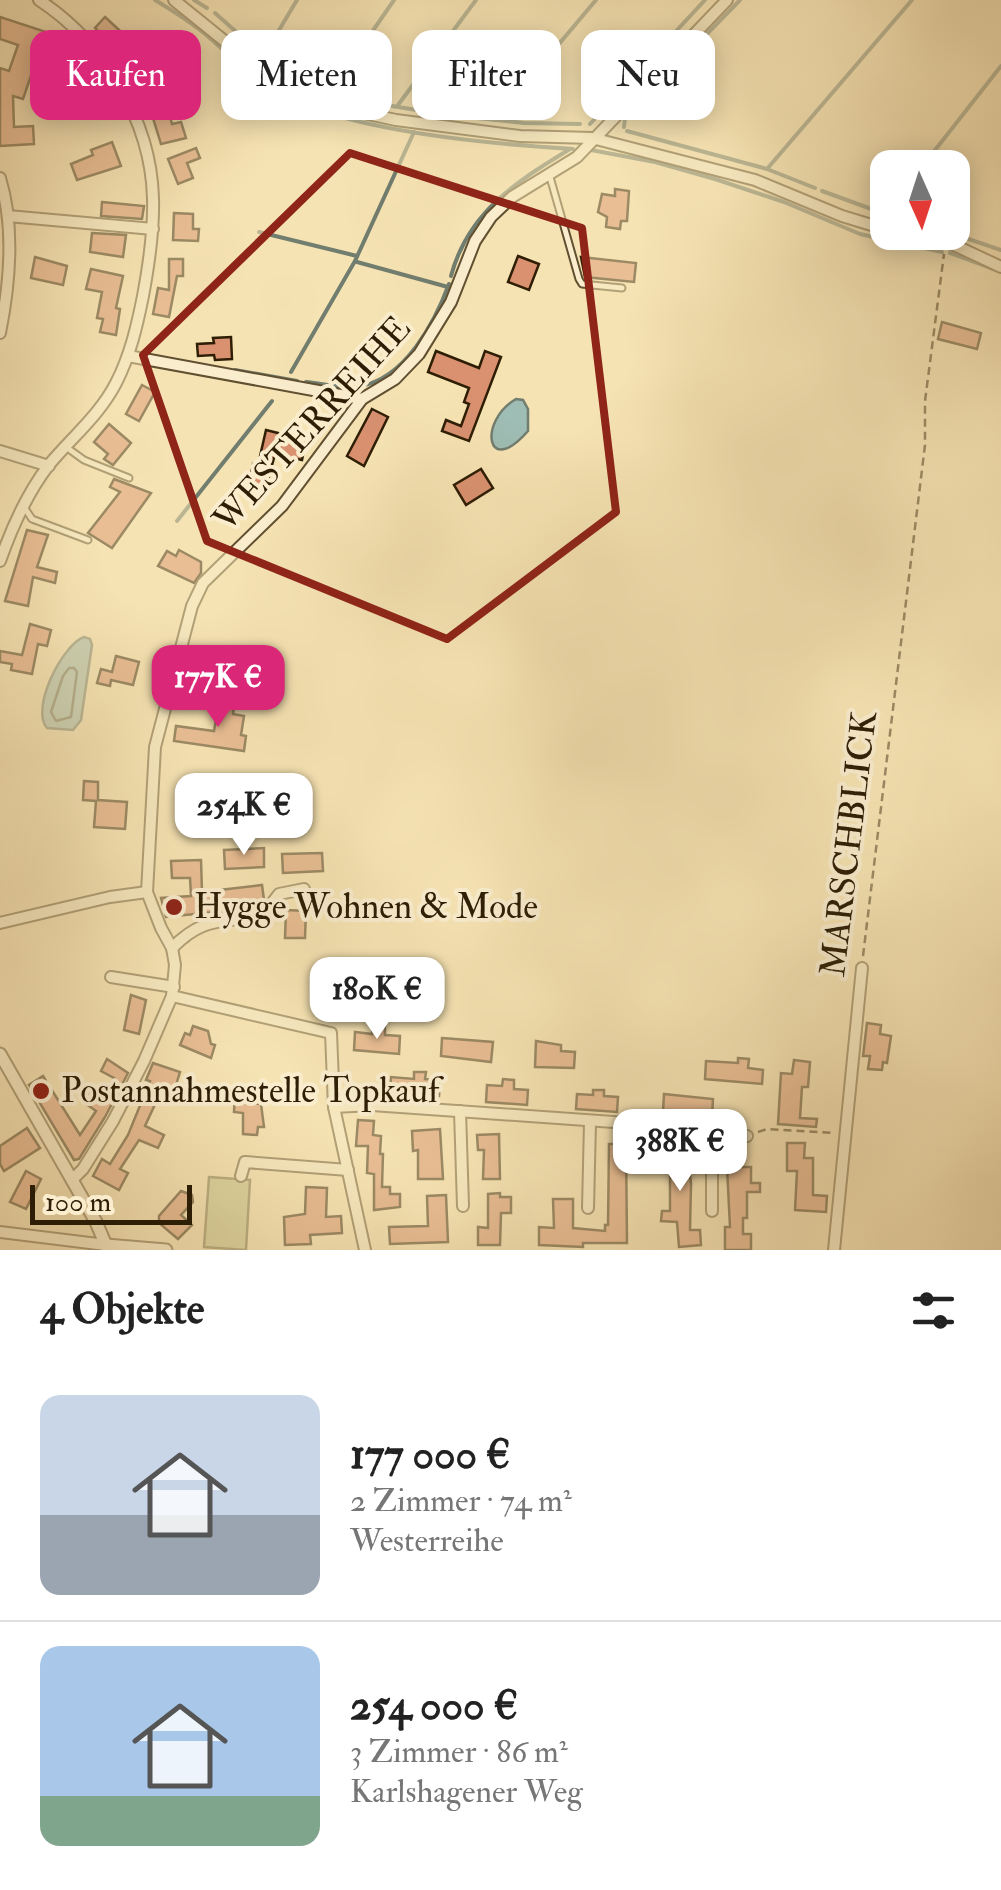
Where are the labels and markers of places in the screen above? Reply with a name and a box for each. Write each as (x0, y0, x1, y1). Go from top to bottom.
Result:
pin: 177K € (137, 645, 299, 730)
pin: 254K € (163, 773, 325, 858)
place label: Hygge Wohnen & Mode (194, 885, 538, 929)
marker: Hygge Wohnen & Mode (163, 896, 185, 918)
pin: 180K € (296, 957, 458, 1042)
place label: Postannahmestelle Topkauf (61, 1069, 444, 1113)
marker: Postannahmestelle Topkauf (30, 1080, 52, 1102)
pin: 388K € (599, 1109, 761, 1194)

